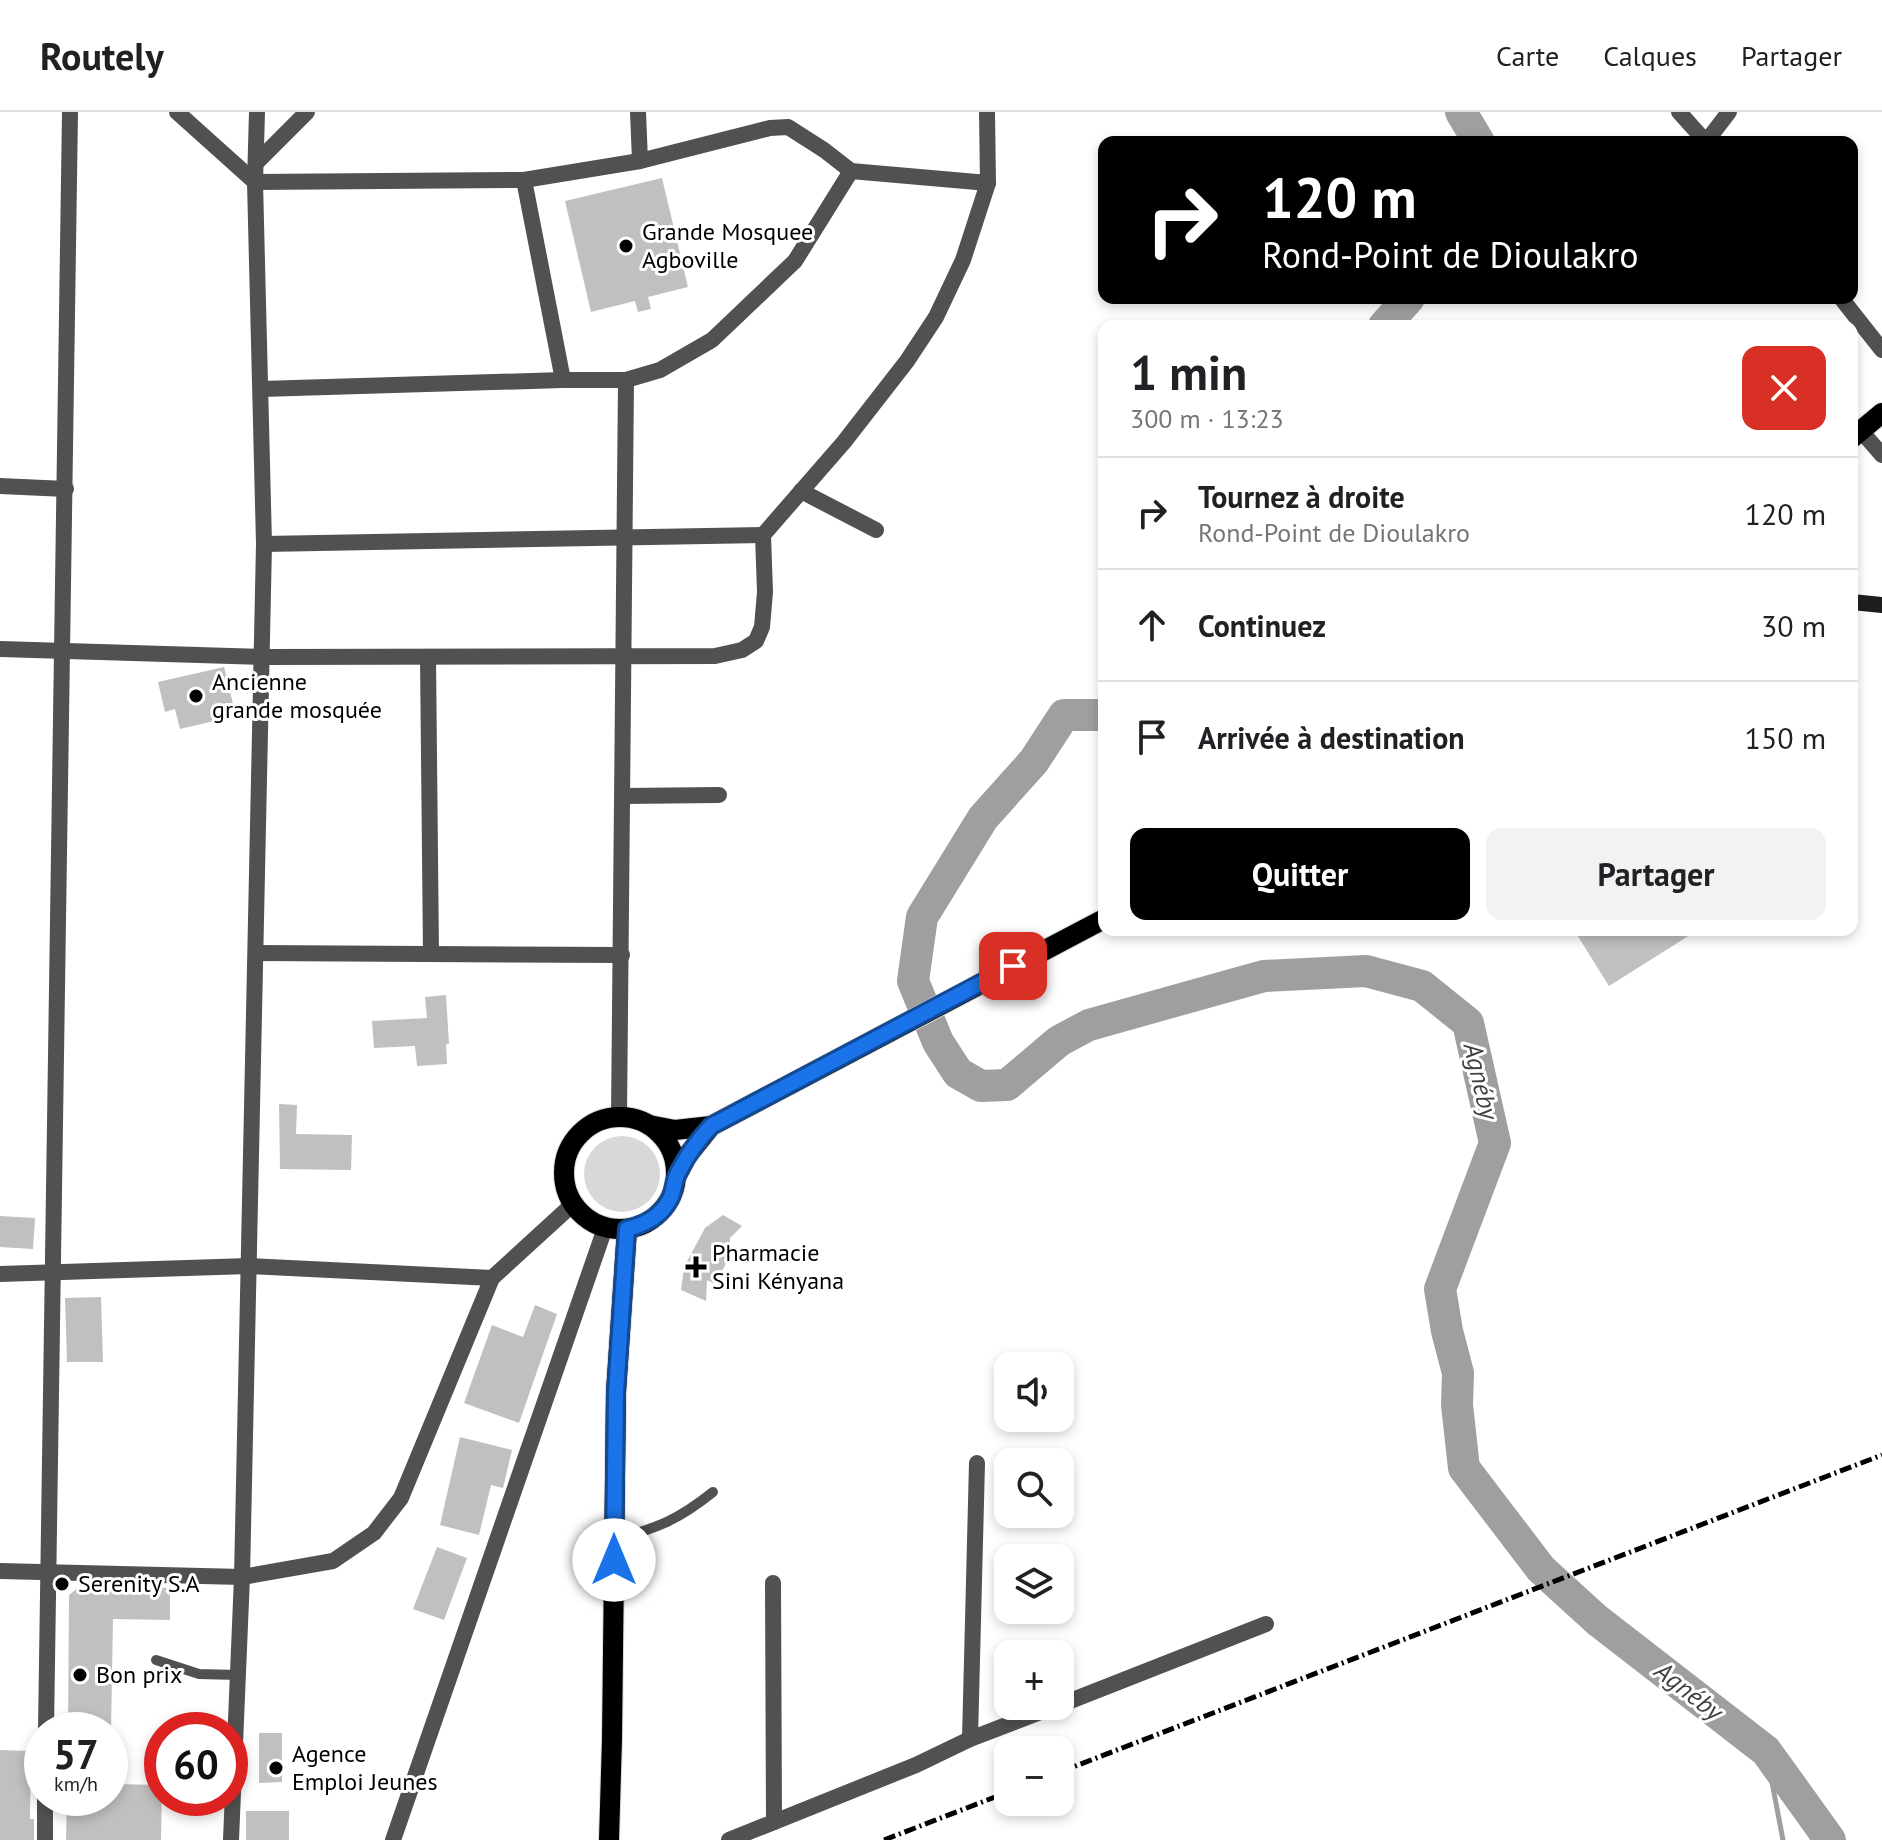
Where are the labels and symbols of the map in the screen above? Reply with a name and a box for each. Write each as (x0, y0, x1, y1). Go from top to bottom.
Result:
place label: Grande Mosquee Agboville (642, 216, 813, 275)
marker: Grande Mosquee Agboville (617, 237, 635, 255)
place label: Ancienne grande mosquée (212, 666, 382, 725)
marker: Ancienne grande mosquée (187, 687, 205, 705)
pin (979, 932, 1047, 1000)
water label: Agnéby (1456, 1038, 1507, 1124)
place label: Pharmacie Sini Kényana (712, 1237, 844, 1296)
marker: Pharmacie Sini Kényana (687, 1258, 705, 1276)
position arrow (572, 1518, 656, 1602)
place label: Serenity S.A (78, 1568, 200, 1599)
marker: Serenity S.A (53, 1575, 71, 1593)
water label: Agnéby (1648, 1653, 1731, 1728)
place label: Bon prix (96, 1659, 182, 1690)
marker: Bon prix (71, 1666, 89, 1684)
speed limit sign: 60 (144, 1712, 248, 1816)
place label: Agence Emploi Jeunes (292, 1738, 438, 1797)
marker: Agence Emploi Jeunes (267, 1759, 285, 1777)

